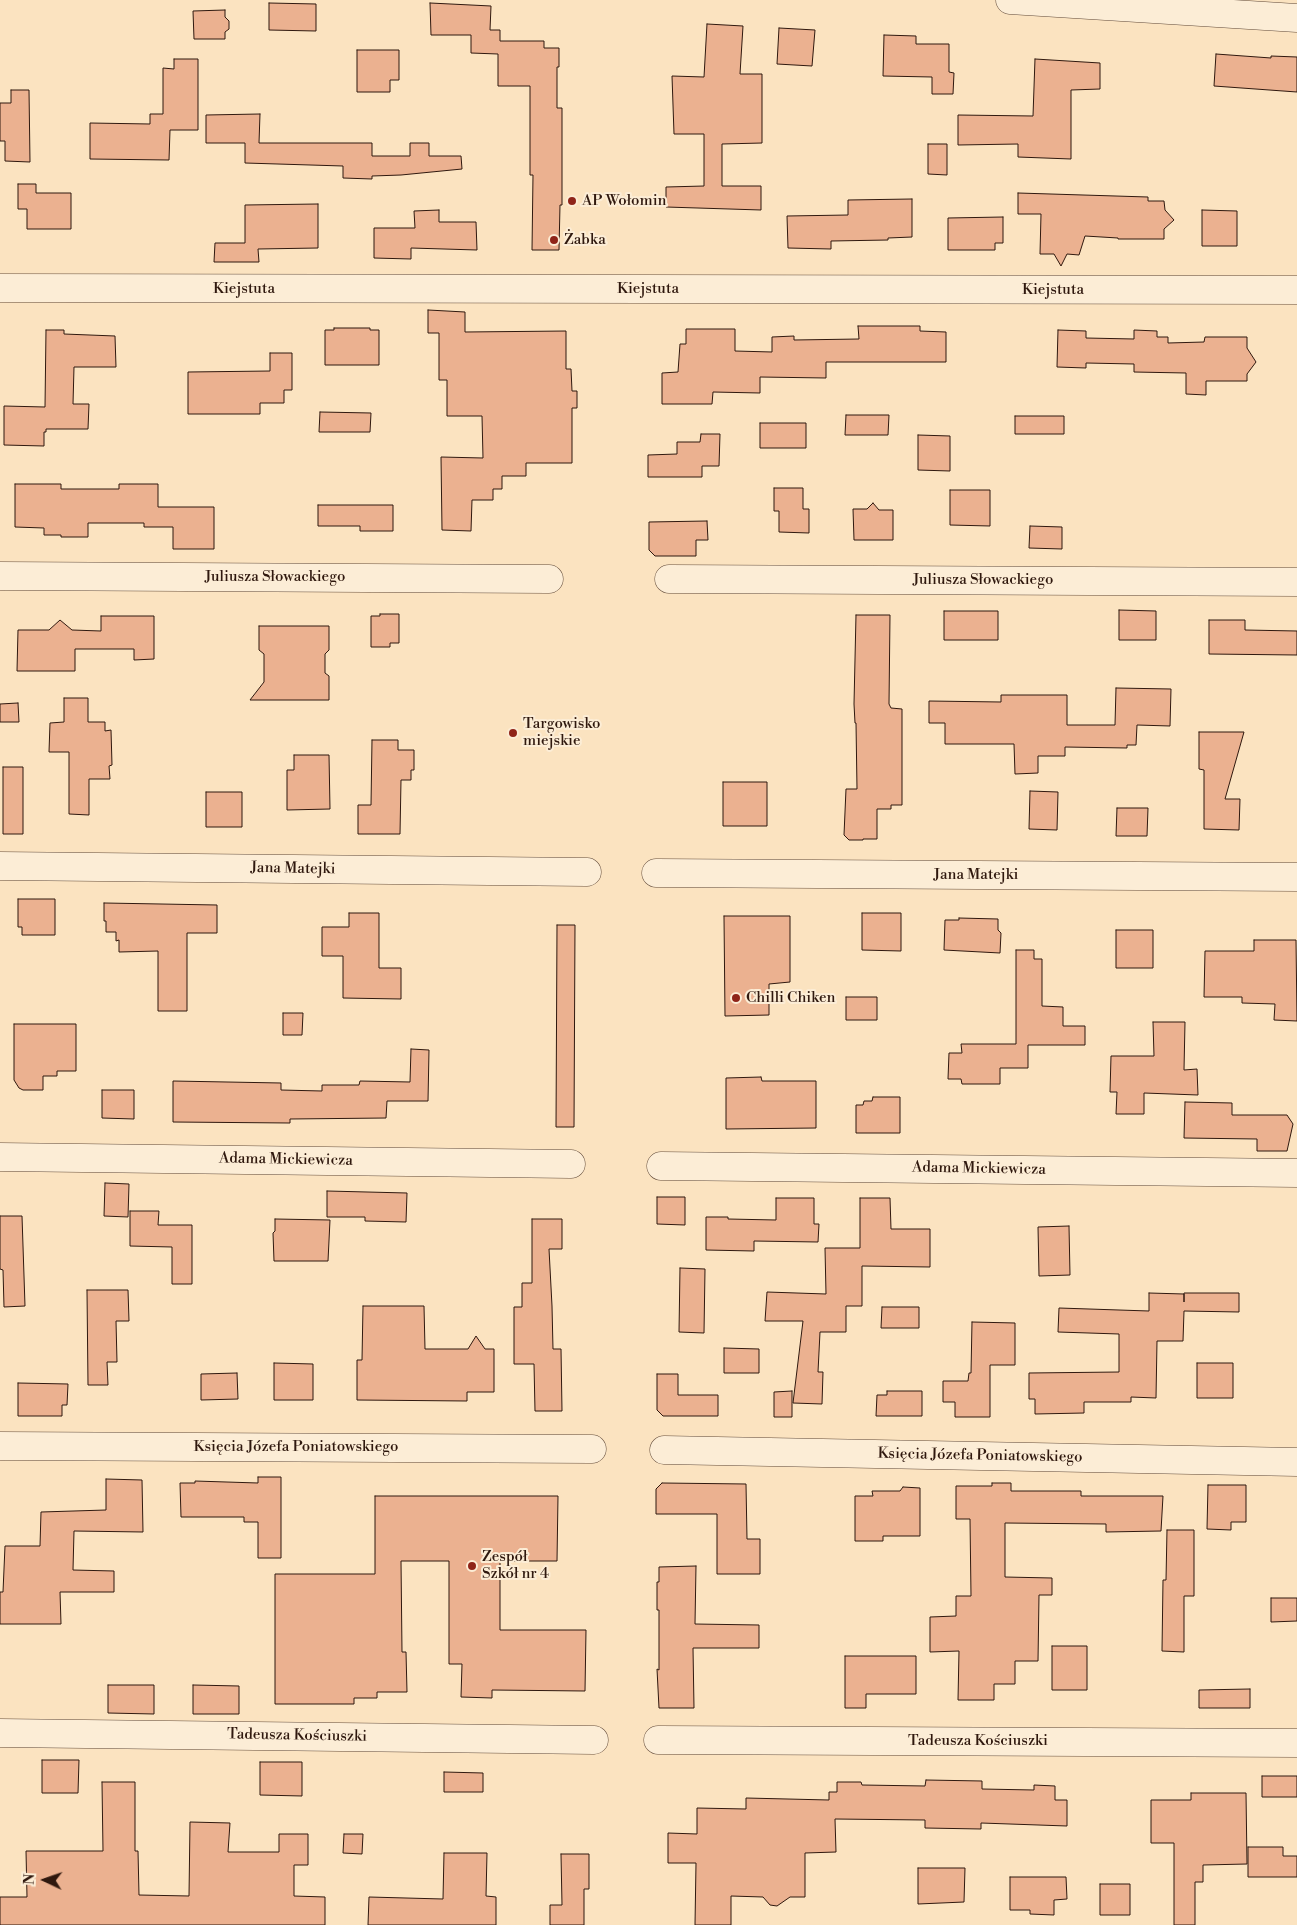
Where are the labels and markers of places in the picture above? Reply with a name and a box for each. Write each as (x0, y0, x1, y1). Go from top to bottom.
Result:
place label: AP Wołomin (582, 192, 667, 210)
marker: AP Wołomin (566, 195, 578, 207)
place label: Żabka (564, 231, 606, 249)
marker: Żabka (548, 234, 560, 246)
place label: Targowisko miejskie (523, 715, 600, 750)
marker: Targowisko miejskie (507, 727, 519, 739)
place label: Chilli Chiken (746, 989, 836, 1007)
marker: Chilli Chiken (730, 992, 742, 1004)
place label: Zespół Szkół nr 4 (482, 1548, 549, 1583)
marker: Zespół Szkół nr 4 (466, 1560, 478, 1572)

